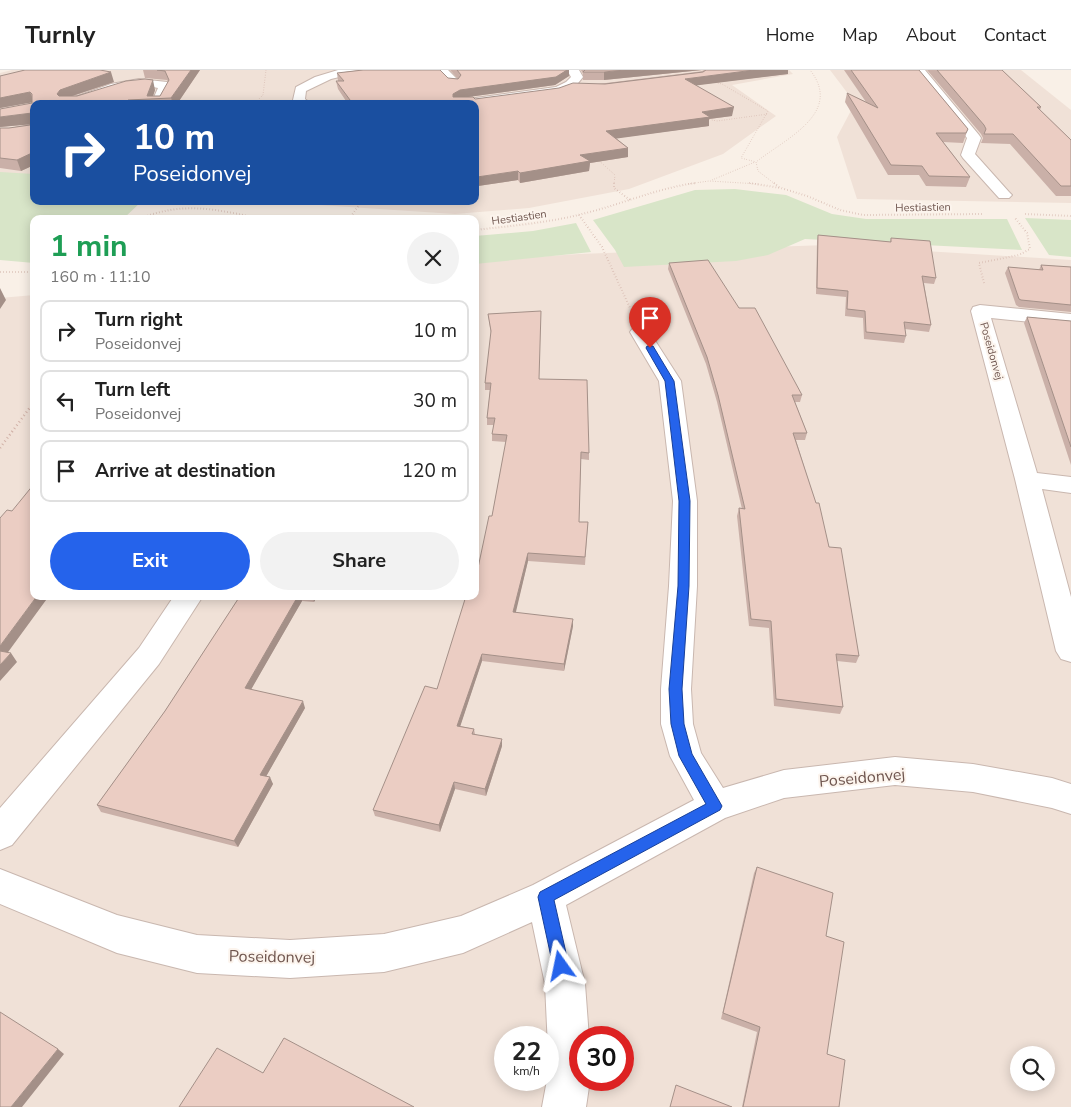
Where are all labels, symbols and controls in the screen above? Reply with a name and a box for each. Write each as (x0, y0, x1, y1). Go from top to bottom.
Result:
text: Turnly (25, 19, 95, 51)
text: Home (766, 23, 814, 47)
text: Map (842, 23, 878, 47)
text: About (906, 23, 956, 47)
text: Contact (984, 23, 1046, 47)
text: 10 m (133, 114, 215, 161)
icon: right (50, 120, 115, 185)
text: Poseidonvej (133, 159, 252, 189)
street label: Hestiastien (895, 200, 951, 215)
street label: Hestiastien (491, 206, 548, 229)
text: 1 min (50, 226, 128, 267)
button: close (407, 232, 459, 284)
text: 160 m · 11:10 (50, 266, 151, 288)
pin (629, 297, 671, 348)
icon: arrive (636, 304, 664, 332)
text: Turn right (95, 307, 182, 333)
icon: right (52, 317, 80, 345)
text: 10 m (413, 318, 457, 344)
street label: Poseidonvej (976, 321, 1007, 382)
text: Poseidonvej (95, 333, 181, 355)
text: Turn left (95, 377, 170, 403)
icon: left (52, 387, 80, 415)
text: 30 m (413, 388, 457, 414)
text: Poseidonvej (95, 403, 181, 425)
icon: arrive (52, 457, 80, 485)
text: Arrive at destination (95, 458, 276, 484)
text: 120 m (402, 458, 457, 484)
button: Exit (50, 532, 250, 590)
button: Share (260, 532, 459, 590)
street label: Poseidonvej (818, 763, 906, 793)
position arrow (534, 939, 586, 991)
street label: Poseidonvej (229, 945, 315, 969)
speed limit sign: 30 (569, 1026, 634, 1091)
text: 22 (511, 1035, 542, 1069)
map controls (1010, 1046, 1055, 1091)
button: search (1010, 1046, 1055, 1091)
text: km/h (513, 1063, 540, 1079)

